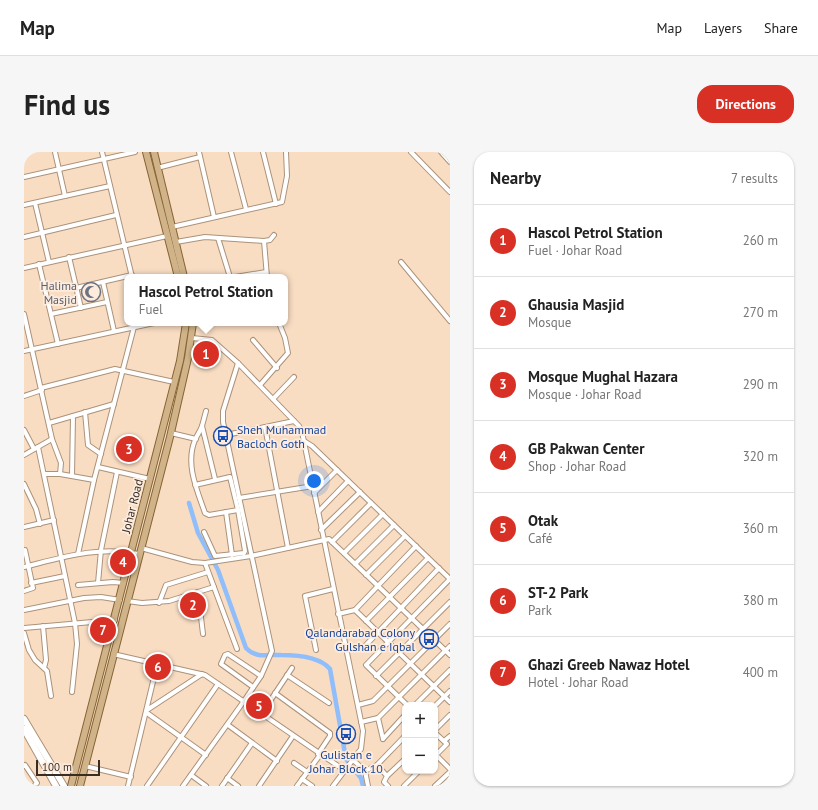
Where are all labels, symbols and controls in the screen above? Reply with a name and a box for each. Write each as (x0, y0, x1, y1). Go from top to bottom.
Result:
text: Map (20, 16, 55, 40)
text: Map (656, 19, 682, 37)
text: Layers (704, 19, 742, 37)
text: Share (764, 19, 798, 37)
button: Directions (697, 85, 794, 123)
text: Find us (24, 86, 110, 123)
text: Nearby (490, 167, 541, 189)
text: 7 results (731, 170, 778, 187)
text: Hascol Petrol Station (528, 223, 663, 242)
text: 1 (499, 232, 507, 249)
text: 260 m (743, 232, 778, 249)
text: Fuel · Johar Road (528, 242, 622, 259)
popup (124, 274, 288, 326)
place label: Halima Masjid (41, 278, 77, 307)
mosque icon: Halima Masjid (80, 281, 102, 303)
text: Hascol Petrol Station (139, 282, 273, 301)
text: Ghausia Masjid (528, 295, 624, 314)
text: Fuel (139, 301, 163, 318)
text: 2 (499, 304, 507, 321)
text: 270 m (743, 304, 778, 321)
text: Mosque (528, 314, 571, 331)
pin: 1 (193, 339, 219, 369)
text: Mosque Mughal Hazara (528, 367, 678, 386)
text: 3 (499, 376, 507, 393)
text: 290 m (743, 376, 778, 393)
text: Mosque · Johar Road (528, 386, 641, 403)
place label: Sheh Muhammad Bacloch Goth (237, 422, 326, 451)
bus stop icon: Sheh Muhammad Bacloch Goth (212, 425, 234, 447)
pin: 3 (116, 434, 142, 464)
text: GB Pakwan Center (528, 439, 644, 458)
text: 4 (499, 448, 507, 465)
text: 320 m (743, 448, 778, 465)
text: Shop · Johar Road (528, 458, 626, 475)
your location (304, 471, 324, 491)
street label: Johar Road (118, 477, 146, 536)
text: Otak (528, 511, 558, 530)
text: 5 (499, 520, 507, 537)
text: 360 m (743, 520, 778, 537)
text: Café (528, 530, 552, 547)
pin: 4 (110, 547, 136, 577)
text: ST-2 Park (528, 583, 588, 602)
pin: 2 (180, 590, 206, 620)
text: 6 (499, 592, 507, 609)
text: 380 m (743, 592, 778, 609)
text: Park (528, 602, 552, 619)
pin: 7 (90, 615, 116, 645)
place label: Qalandarabad Colony Gulshan e Iqbal (305, 625, 415, 654)
bus stop icon: Qalandarabad Colony Gulshan e Iqbal (418, 628, 440, 650)
pin: 6 (145, 652, 171, 682)
text: Ghazi Greeb Nawaz Hotel (528, 655, 689, 674)
text: 7 (499, 664, 507, 681)
text: 400 m (743, 664, 778, 681)
text: Hotel · Johar Road (528, 674, 629, 691)
pin: 5 (246, 691, 272, 721)
map controls (402, 702, 438, 774)
button: + (402, 702, 438, 738)
bus stop icon: Gulistan e Johar Block 10 (335, 723, 357, 745)
button: − (402, 738, 438, 774)
place label: Gulistan e Johar Block 10 (308, 747, 383, 776)
scale bar (36, 758, 100, 777)
text: 100 m (42, 760, 72, 774)

